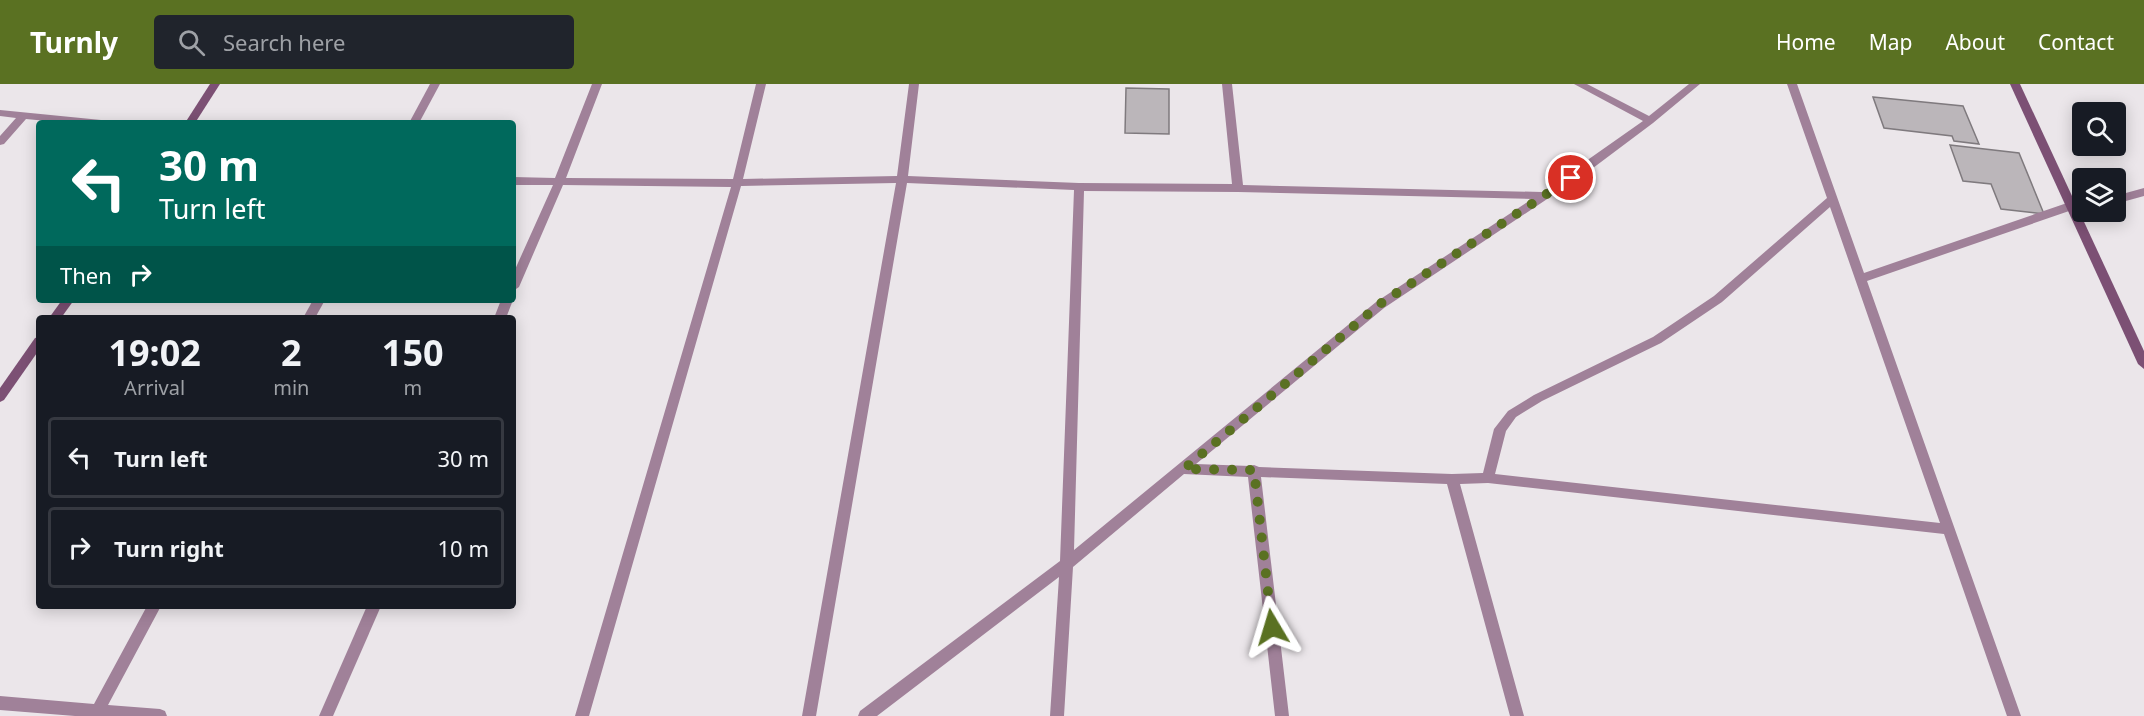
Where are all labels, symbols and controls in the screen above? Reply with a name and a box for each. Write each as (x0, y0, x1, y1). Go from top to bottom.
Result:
search box (154, 15, 574, 69)
text: Turnly (30, 23, 118, 61)
icon: search (175, 26, 208, 59)
text: Search here (223, 27, 345, 57)
text: Home (1776, 28, 1836, 56)
text: Map (1869, 28, 1912, 56)
text: About (1945, 28, 2005, 56)
text: Contact (2038, 28, 2114, 56)
map controls (2072, 102, 2126, 222)
button: search (2072, 102, 2126, 156)
text: 30 m (159, 136, 259, 193)
icon: left (60, 144, 138, 222)
pin (1545, 152, 1596, 203)
icon: arrive (1554, 161, 1587, 194)
button: layers (2072, 168, 2126, 222)
text: Turn left (159, 190, 265, 227)
icon: right (124, 258, 157, 291)
text: Then (60, 260, 112, 290)
text: 19:02 (108, 328, 201, 377)
text: 2 (281, 328, 302, 377)
text: 150 (382, 328, 444, 377)
text: Arrival (124, 374, 185, 401)
text: min (273, 374, 309, 401)
text: m (403, 374, 422, 401)
icon: left (63, 441, 96, 474)
text: Turn left (114, 443, 208, 473)
text: 30 m (438, 443, 489, 473)
icon: right (63, 531, 96, 564)
text: Turn right (114, 533, 224, 563)
text: 10 m (438, 533, 489, 563)
position arrow (1240, 595, 1304, 659)

